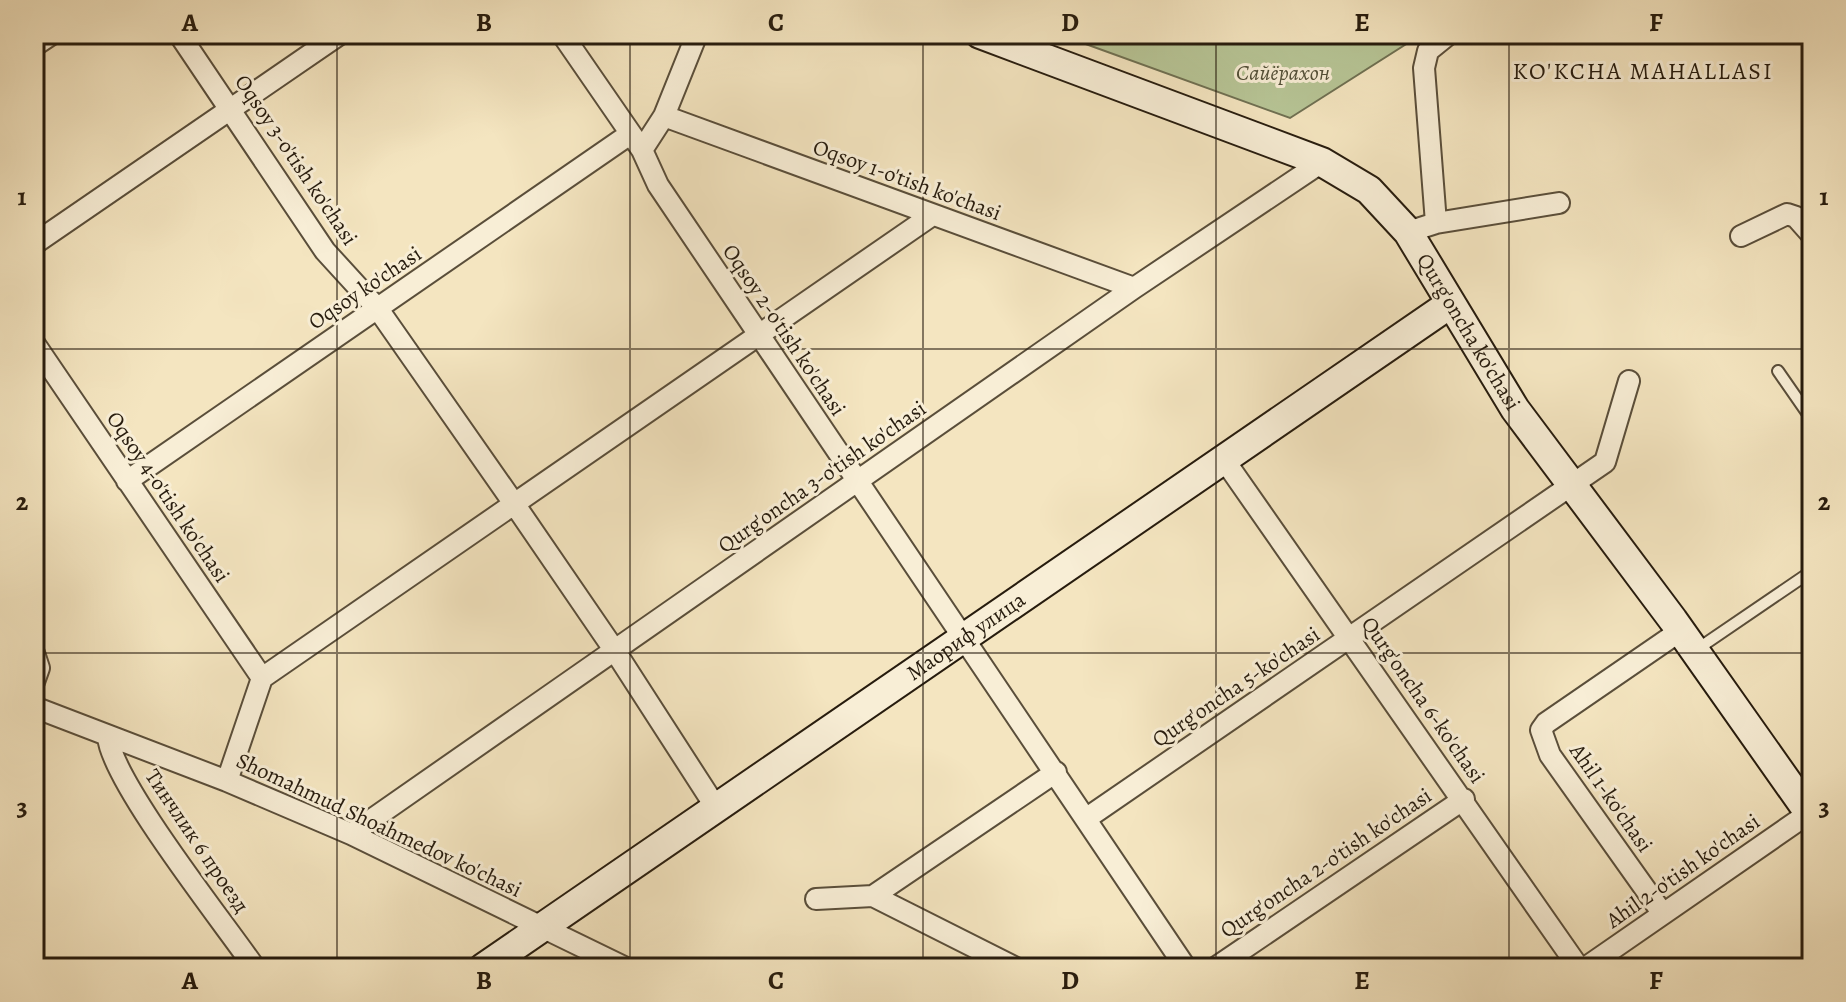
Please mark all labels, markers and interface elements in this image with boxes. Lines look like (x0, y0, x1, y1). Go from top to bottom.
text: A (181, 5, 199, 40)
text: B (476, 5, 492, 40)
text: C (768, 5, 784, 40)
text: D (1061, 5, 1079, 40)
text: E (1354, 5, 1370, 40)
text: F (1649, 5, 1663, 40)
district label: KO'KCHA MAHALLASI (1512, 55, 1774, 87)
park label: Сайёрахон (1236, 58, 1330, 88)
street label: Oqsoy 3-o'tish ko'chasi (228, 69, 364, 251)
street label: Oqsoy 1-o'tish ko'chasi (809, 132, 1005, 228)
text: 1 (17, 179, 27, 214)
text: 1 (1819, 179, 1829, 214)
street label: Oqsoy 2-o'tish ko'chasi (715, 238, 853, 422)
street label: Oqsoy ko'chasi (302, 239, 428, 337)
street label: Qurg'oncha ko'chasi (1409, 248, 1527, 416)
street label: Qurg'oncha 3-o'tish ko'chasi (712, 394, 932, 560)
street label: Oqsoy 4-o'tish ko'chasi (99, 405, 237, 589)
text: 2 (16, 484, 29, 519)
text: 2 (1818, 484, 1831, 519)
street label: Маориф улица (901, 584, 1032, 688)
street label: Qurg'oncha 6-ko'chasi (1354, 611, 1492, 789)
street label: Qurg'oncha 5-ko'chasi (1146, 620, 1326, 754)
street label: Ahil 1-ko'chasi (1562, 737, 1660, 858)
street label: Shomahmud Shoahmedov ko'chasi (231, 745, 527, 905)
street label: Тинчлик 6 проезд (138, 763, 256, 919)
street label: Qurg'oncha 2-o'tish ko'chasi (1214, 781, 1438, 945)
text: 3 (16, 789, 28, 824)
text: 3 (1818, 789, 1830, 824)
street label: Ahil 2-o'tish ko'chasi (1599, 807, 1766, 936)
text: A (181, 963, 199, 998)
text: B (476, 963, 492, 998)
text: C (768, 963, 784, 998)
text: D (1061, 963, 1079, 998)
text: E (1354, 963, 1370, 998)
text: F (1649, 963, 1663, 998)

